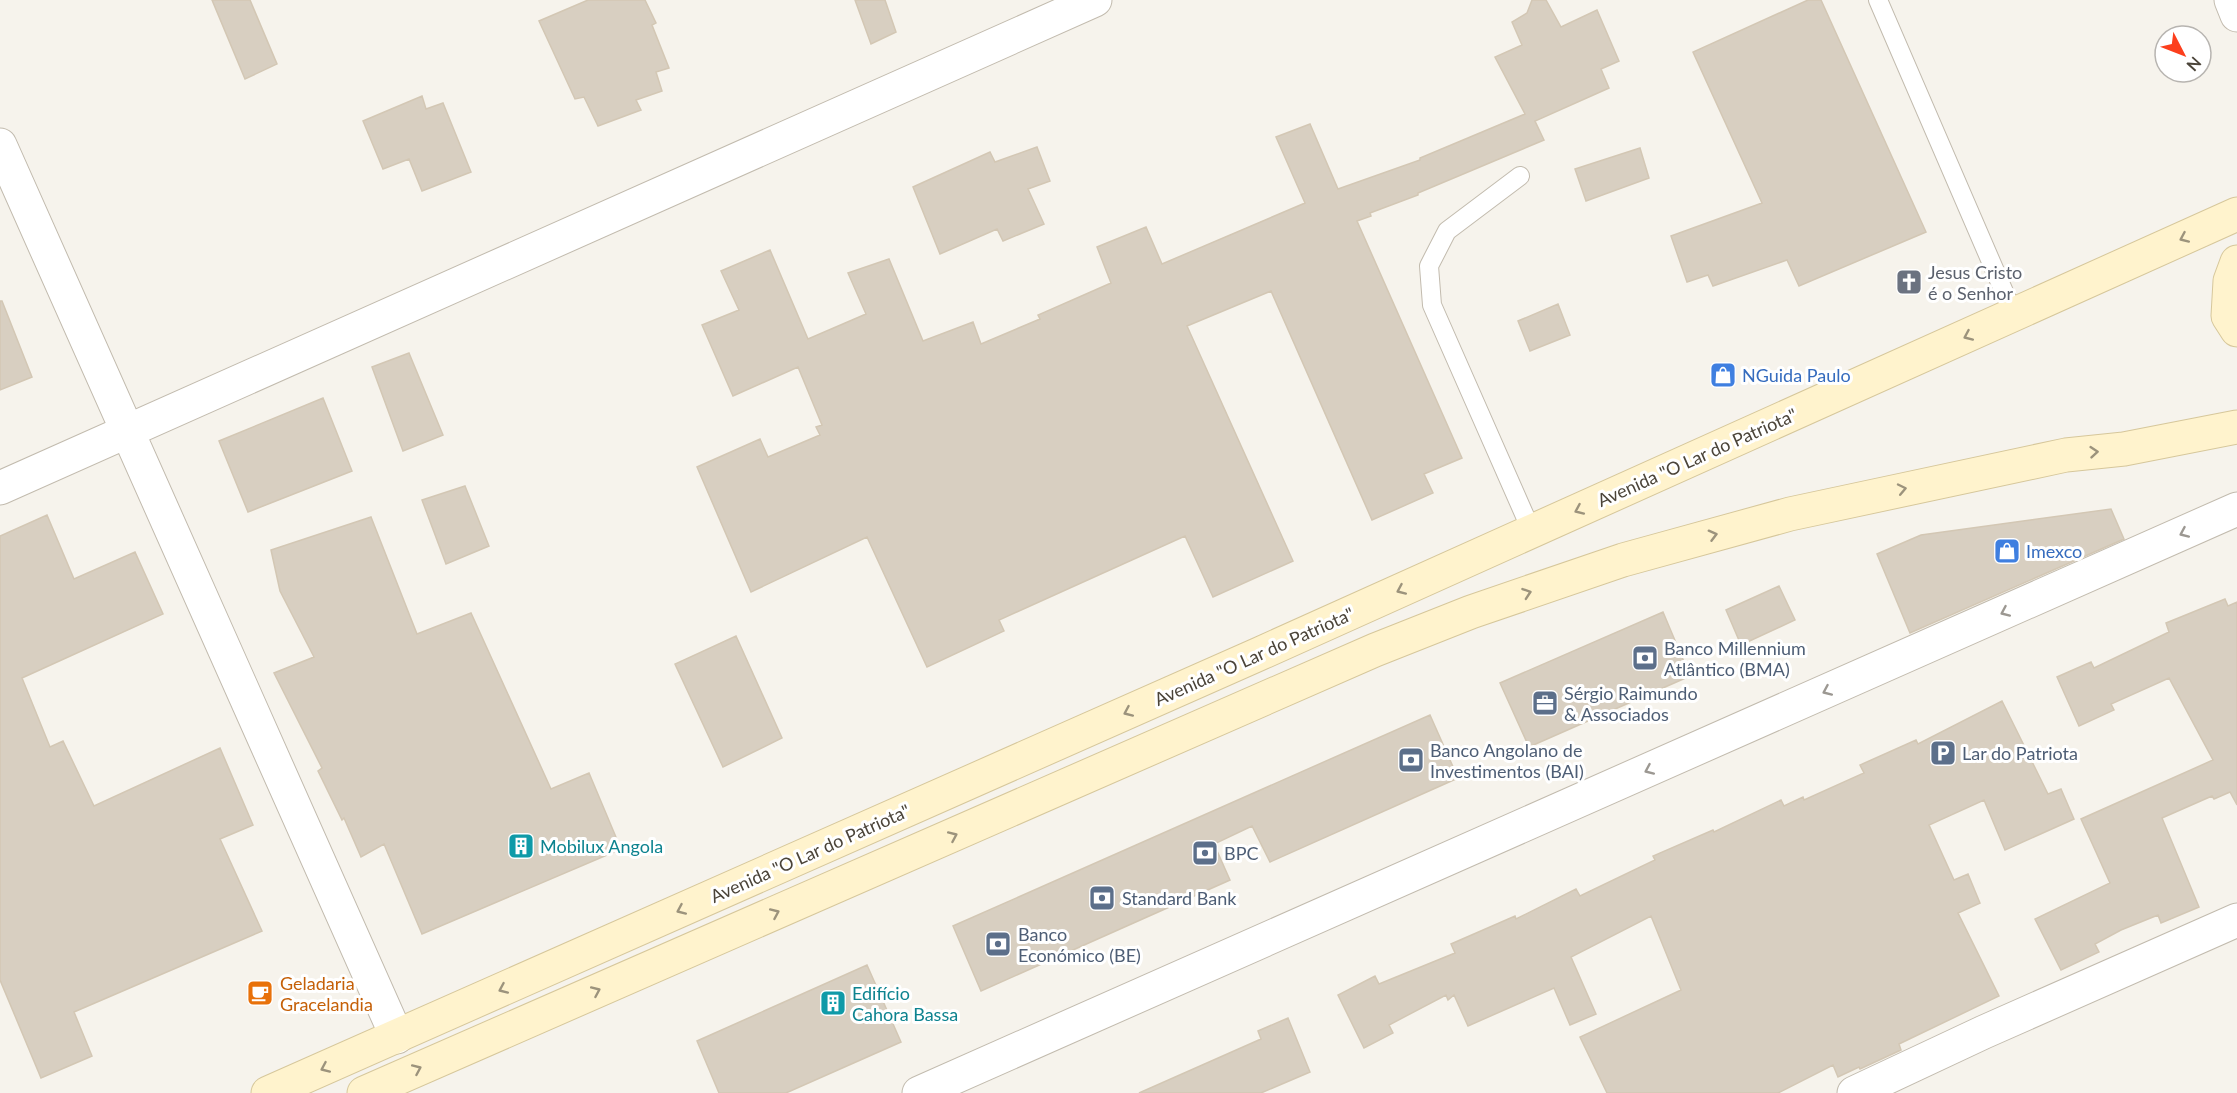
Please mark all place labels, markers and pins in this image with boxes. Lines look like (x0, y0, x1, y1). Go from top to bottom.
place label: Jesus Cristo é o Senhor (1928, 261, 2022, 304)
church icon: Jesus Cristo é o Senhor (1894, 267, 1924, 297)
shop icon: NGuida Paulo (1708, 360, 1738, 390)
place label: NGuida Paulo (1742, 364, 1851, 386)
shop icon: Imexco (1992, 536, 2022, 566)
place label: Imexco (2026, 540, 2082, 562)
place label: Banco Millennium Atlântico (BMA) (1664, 637, 1806, 680)
bank icon: Banco Millennium Atlântico (BMA) (1630, 643, 1660, 673)
place label: Sérgio Raimundo & Associados (1564, 682, 1698, 725)
office icon: Sérgio Raimundo & Associados (1530, 688, 1560, 718)
parking icon: Lar do Patriota (1928, 738, 1958, 768)
place label: Banco Angolano de Investimentos (BAI) (1430, 739, 1584, 782)
place label: Lar do Patriota (1962, 742, 2078, 764)
bank icon: Banco Angolano de Investimentos (BAI) (1396, 745, 1426, 775)
building icon: Mobilux Angola (506, 831, 536, 861)
place label: Mobilux Angola (540, 835, 663, 857)
bank icon: BPC (1190, 838, 1220, 868)
place label: BPC (1224, 842, 1258, 864)
bank icon: Standard Bank (1087, 883, 1117, 913)
place label: Standard Bank (1122, 887, 1237, 909)
place label: Banco Económico (BE) (1018, 923, 1141, 966)
bank icon: Banco Económico (BE) (983, 929, 1013, 959)
place label: Geladaria Gracelandia (280, 972, 373, 1015)
cafe icon: Geladaria Gracelandia (245, 978, 275, 1008)
place label: Edifício Cahora Bassa (852, 982, 958, 1025)
building icon: Edifício Cahora Bassa (818, 988, 848, 1018)

